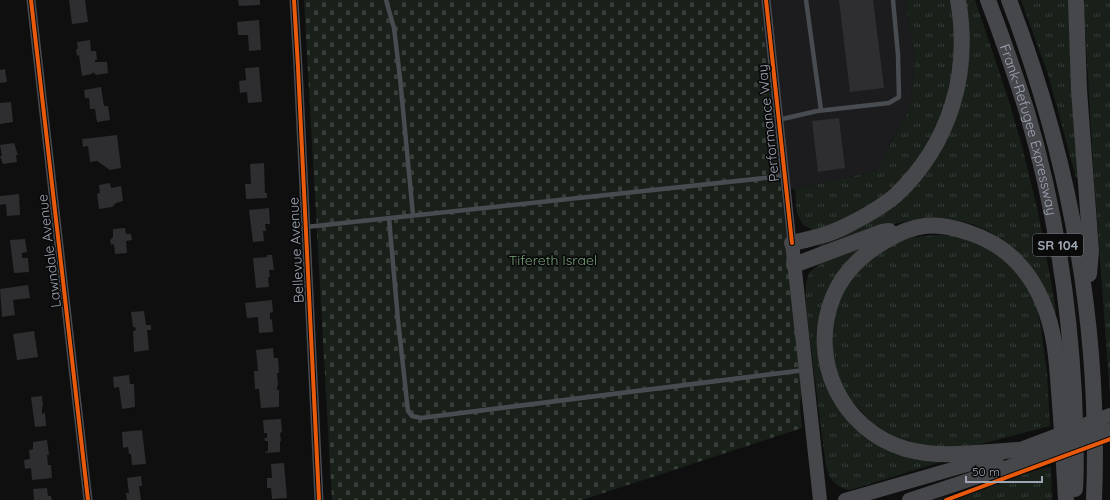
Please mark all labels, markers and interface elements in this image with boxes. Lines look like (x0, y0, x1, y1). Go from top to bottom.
street label: Frank-Refugee Expressway (996, 41, 1061, 217)
street label: Performance Way (753, 63, 783, 183)
street label: Lawndale Avenue (33, 193, 65, 309)
street label: Bellevue Avenue (284, 196, 308, 303)
road number: SR 104 (1033, 234, 1083, 256)
park label: Tifereth Israel (509, 251, 597, 269)
scale bar (966, 458, 1042, 484)
text: 50 m (972, 464, 1000, 479)

